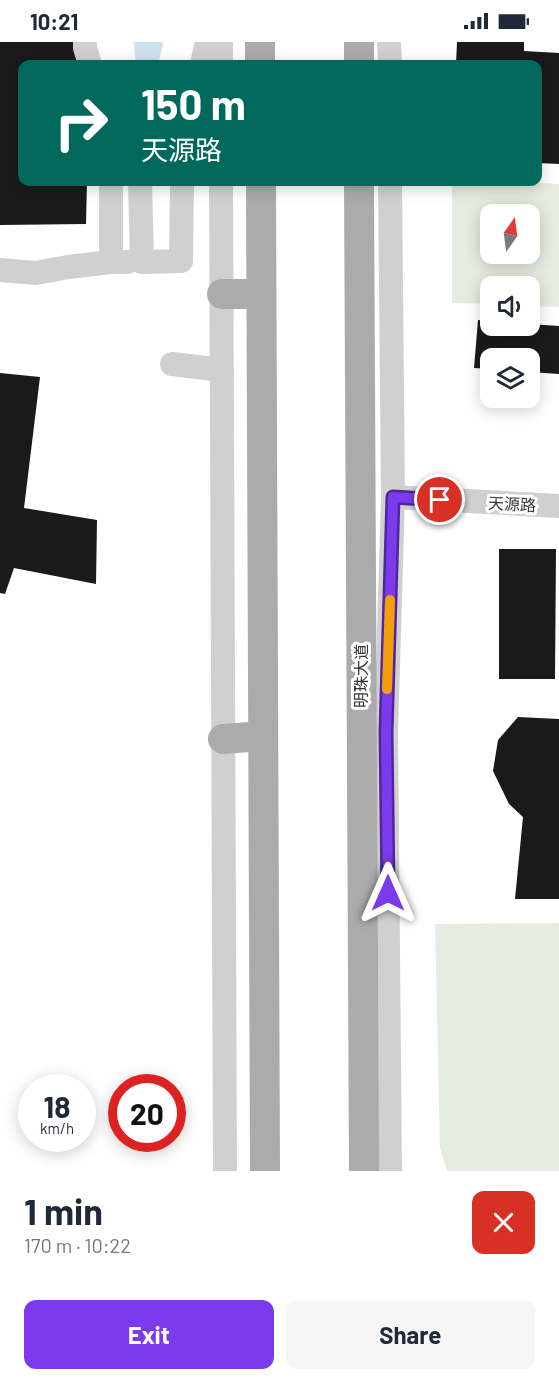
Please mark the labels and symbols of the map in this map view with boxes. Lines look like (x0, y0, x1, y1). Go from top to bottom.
north arrow (480, 204, 540, 264)
pin (414, 474, 465, 525)
street label: 天源路 (488, 493, 536, 514)
street label: 明珠大道 (351, 644, 370, 708)
position arrow (356, 861, 420, 925)
speed limit sign: 20 (108, 1074, 186, 1152)

